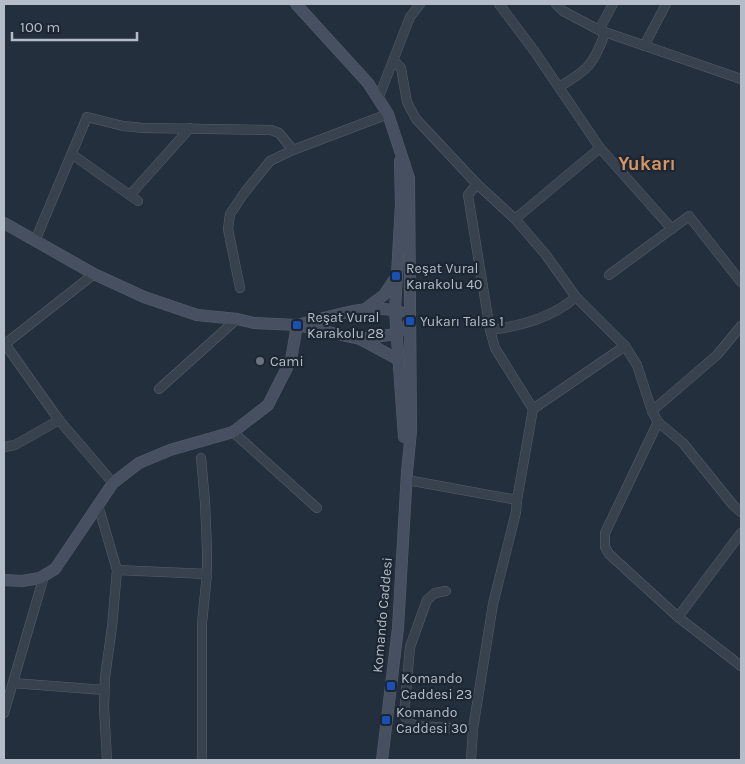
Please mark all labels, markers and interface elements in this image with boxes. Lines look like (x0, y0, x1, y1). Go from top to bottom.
scale bar (12, 10, 138, 42)
text: 100 m (20, 18, 60, 36)
district label: Yukarı (618, 153, 676, 175)
place label: Reşat Vural Karakolu 40 (406, 260, 482, 293)
marker: Reşat Vural Karakolu 40 (390, 270, 402, 282)
place label: Reşat Vural Karakolu 28 (307, 309, 384, 342)
place label: Yukarı Talas 1 (420, 313, 504, 330)
marker: Yukarı Talas 1 (404, 315, 416, 327)
marker: Reşat Vural Karakolu 28 (291, 319, 303, 331)
place label: Cami (270, 353, 304, 370)
marker: Cami (254, 355, 266, 367)
street label: Komando Caddesi (369, 556, 396, 674)
place label: Komando Caddesi 23 (401, 670, 472, 703)
marker: Komando Caddesi 23 (385, 680, 397, 692)
place label: Komando Caddesi 30 (396, 704, 468, 737)
marker: Komando Caddesi 30 (380, 714, 392, 726)

